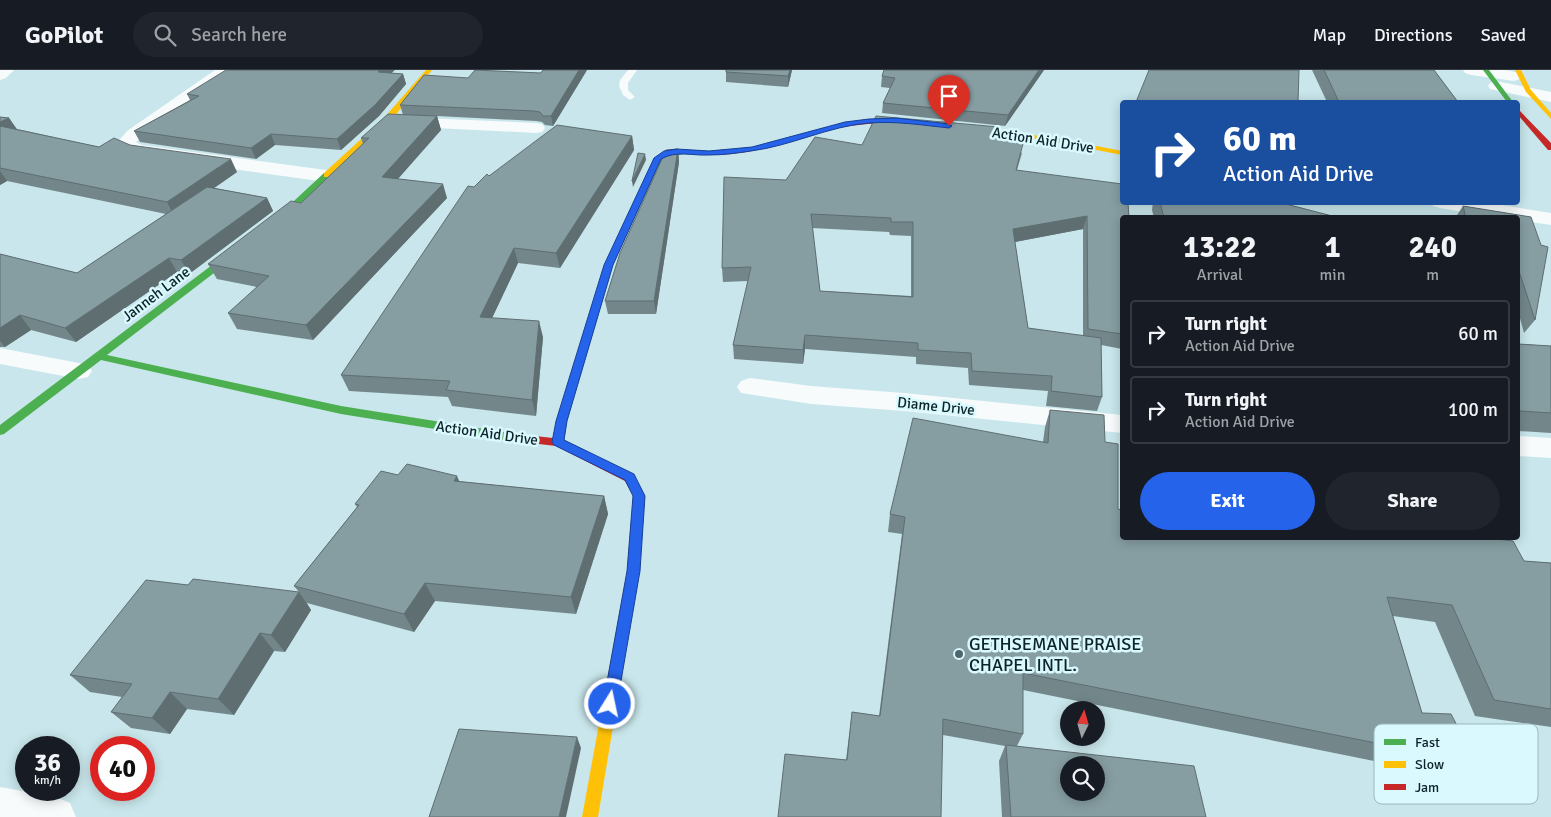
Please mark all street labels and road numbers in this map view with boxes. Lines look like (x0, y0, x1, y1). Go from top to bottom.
street label: Action Aid Drive (991, 123, 1095, 157)
street label: Janneh Lane (119, 263, 193, 325)
street label: Diame Drive (896, 393, 976, 419)
street label: Action Aid Drive (435, 417, 539, 449)

